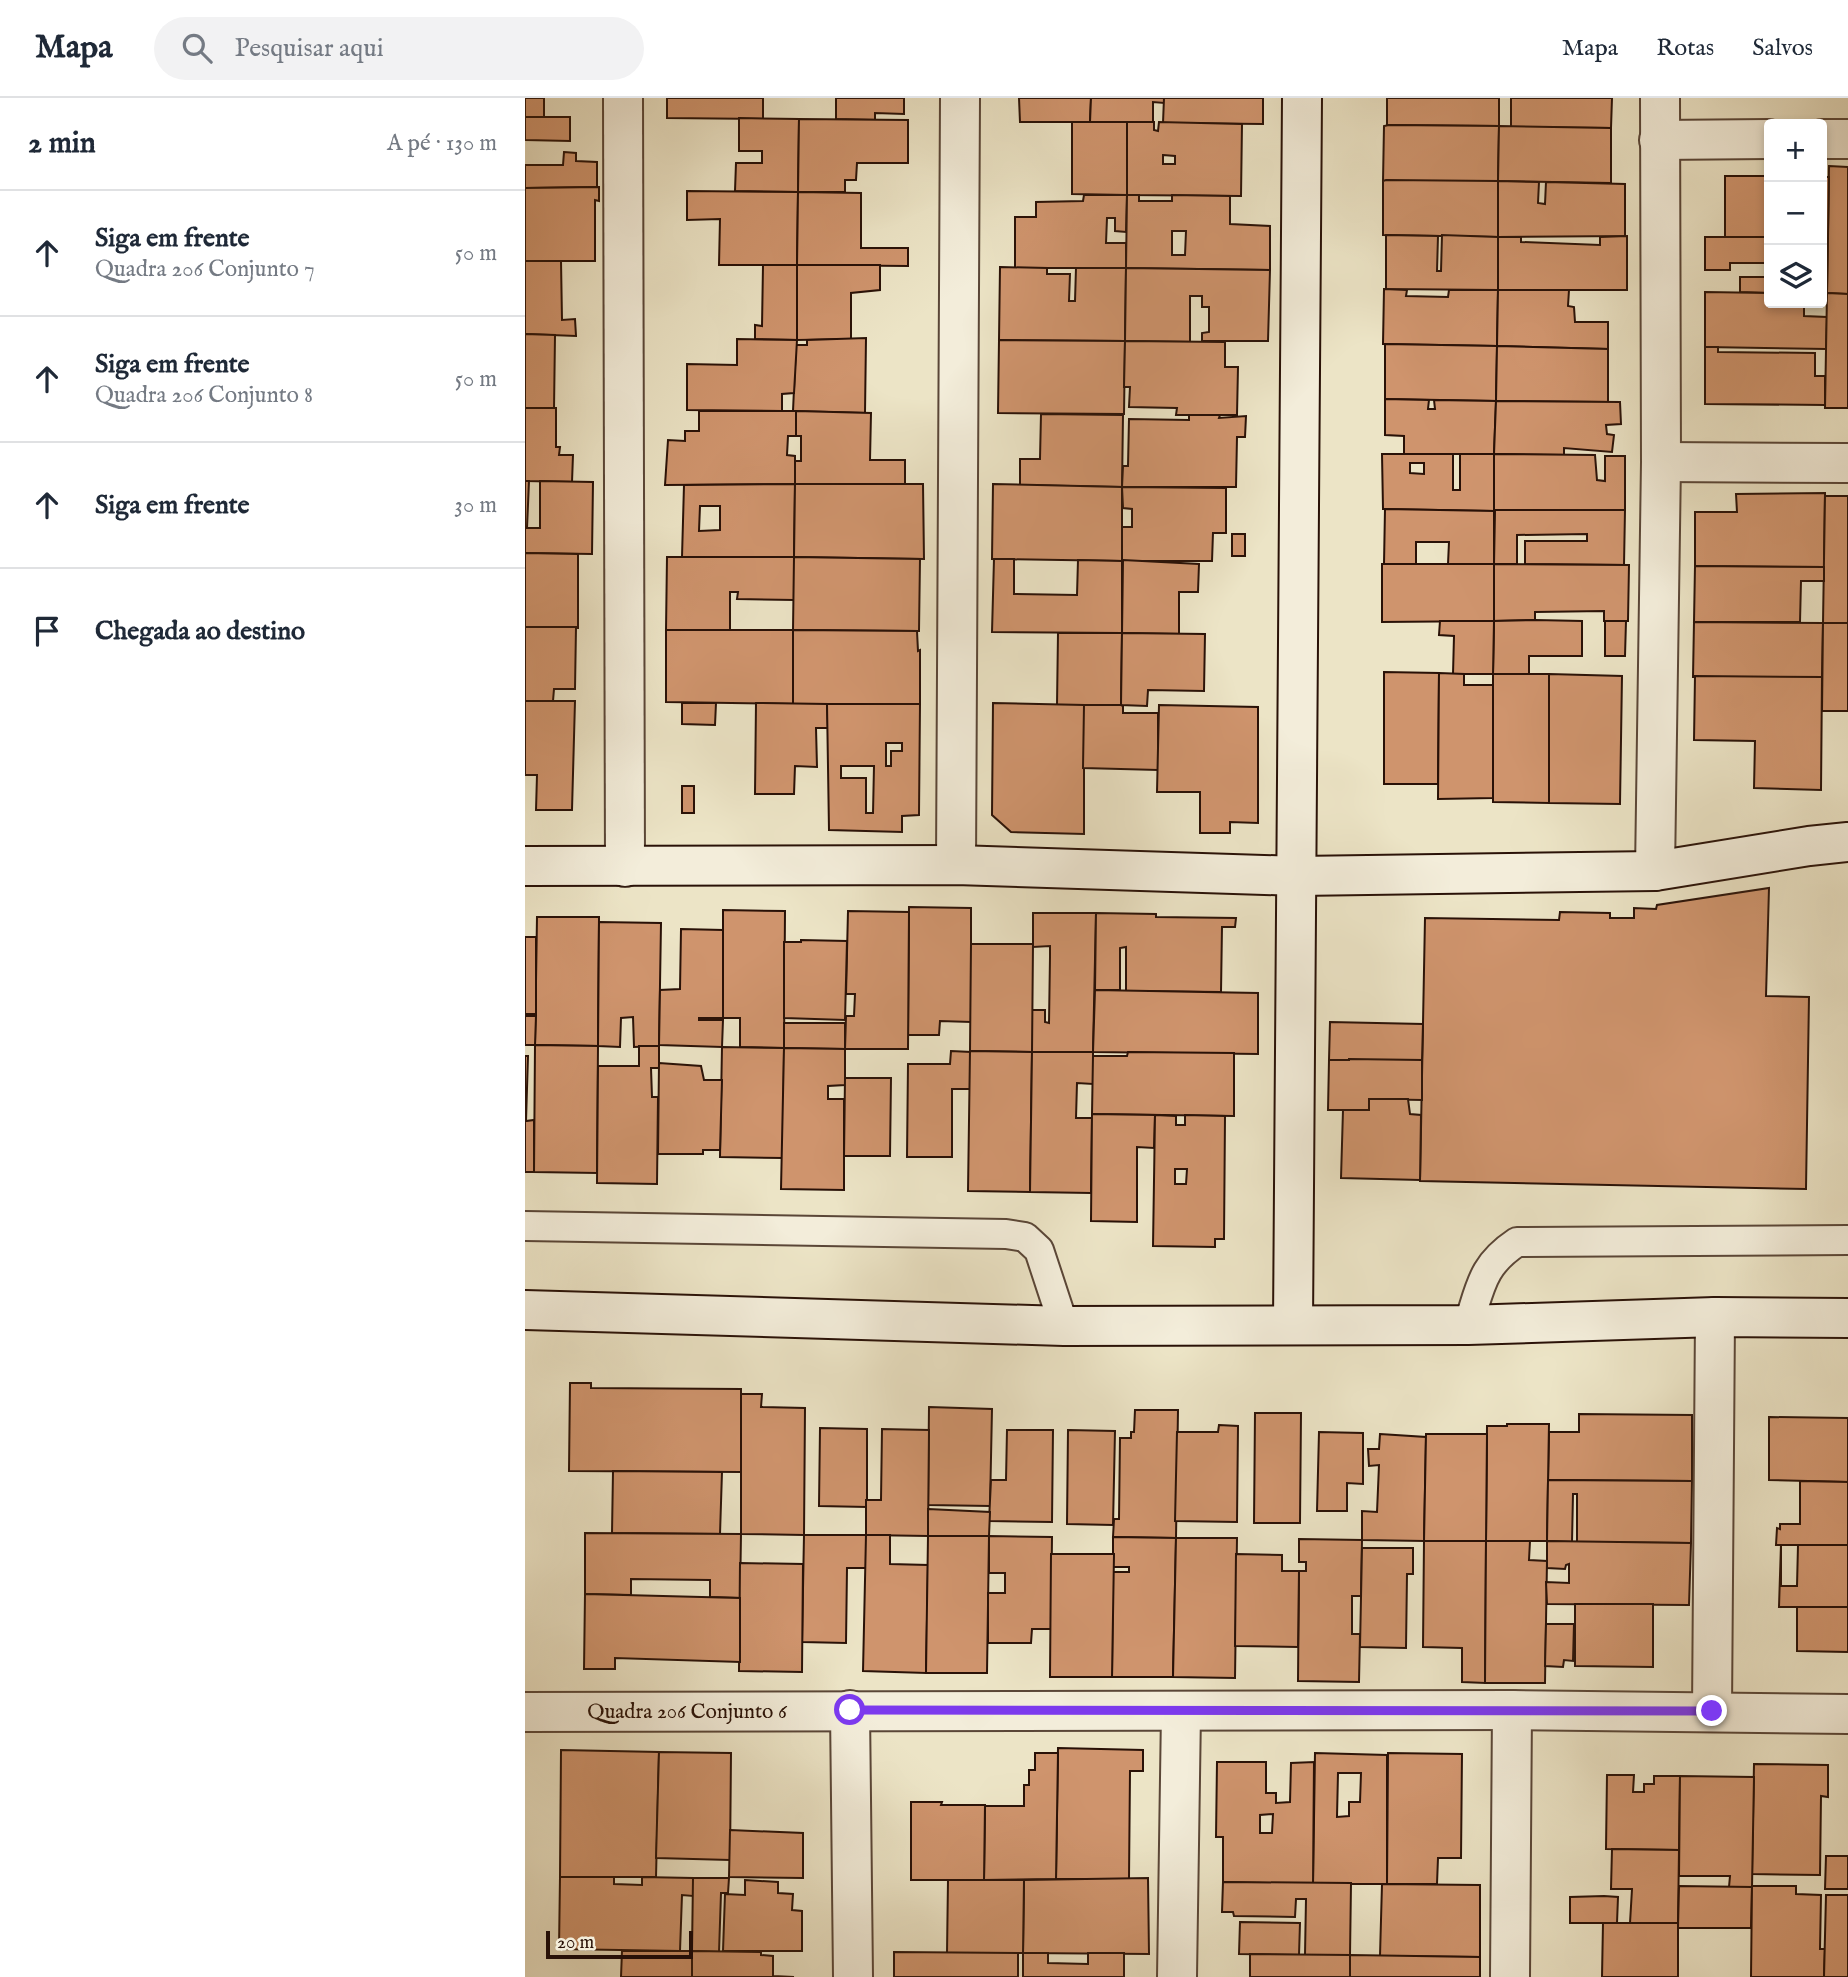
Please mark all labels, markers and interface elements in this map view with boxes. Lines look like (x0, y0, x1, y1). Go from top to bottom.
search box (154, 17, 644, 80)
text: Mapa (35, 27, 112, 69)
icon: search (178, 29, 216, 67)
text: Pesquisar aqui (234, 32, 384, 65)
text: Mapa (1562, 33, 1618, 64)
text: Rotas (1656, 33, 1714, 64)
text: Salvos (1752, 33, 1813, 64)
map controls (1764, 119, 1827, 308)
button: + (1764, 119, 1827, 182)
text: 2 min (28, 125, 96, 163)
text: A pé · 130 m (387, 129, 497, 158)
button: − (1764, 182, 1827, 245)
text: Siga em frente (95, 222, 250, 255)
icon: ahead (28, 234, 66, 272)
text: 50 m (455, 239, 497, 268)
button: layers (1764, 245, 1827, 308)
text: Quadra 206 Conjunto 7 (95, 255, 315, 284)
text: Siga em frente (95, 348, 250, 381)
icon: ahead (28, 360, 66, 398)
text: 50 m (455, 365, 497, 394)
text: Quadra 206 Conjunto 8 (95, 381, 313, 410)
icon: ahead (28, 486, 66, 524)
text: Siga em frente (95, 489, 250, 522)
text: 30 m (454, 491, 497, 520)
icon: arrive (28, 612, 66, 650)
text: Chegada ao destino (95, 615, 305, 648)
route start (834, 1694, 865, 1725)
route end (1696, 1695, 1727, 1726)
street label: Quadra 206 Conjunto 6 (587, 1699, 788, 1726)
scale bar (546, 1928, 693, 1960)
text: 20 m (557, 1931, 594, 1955)

